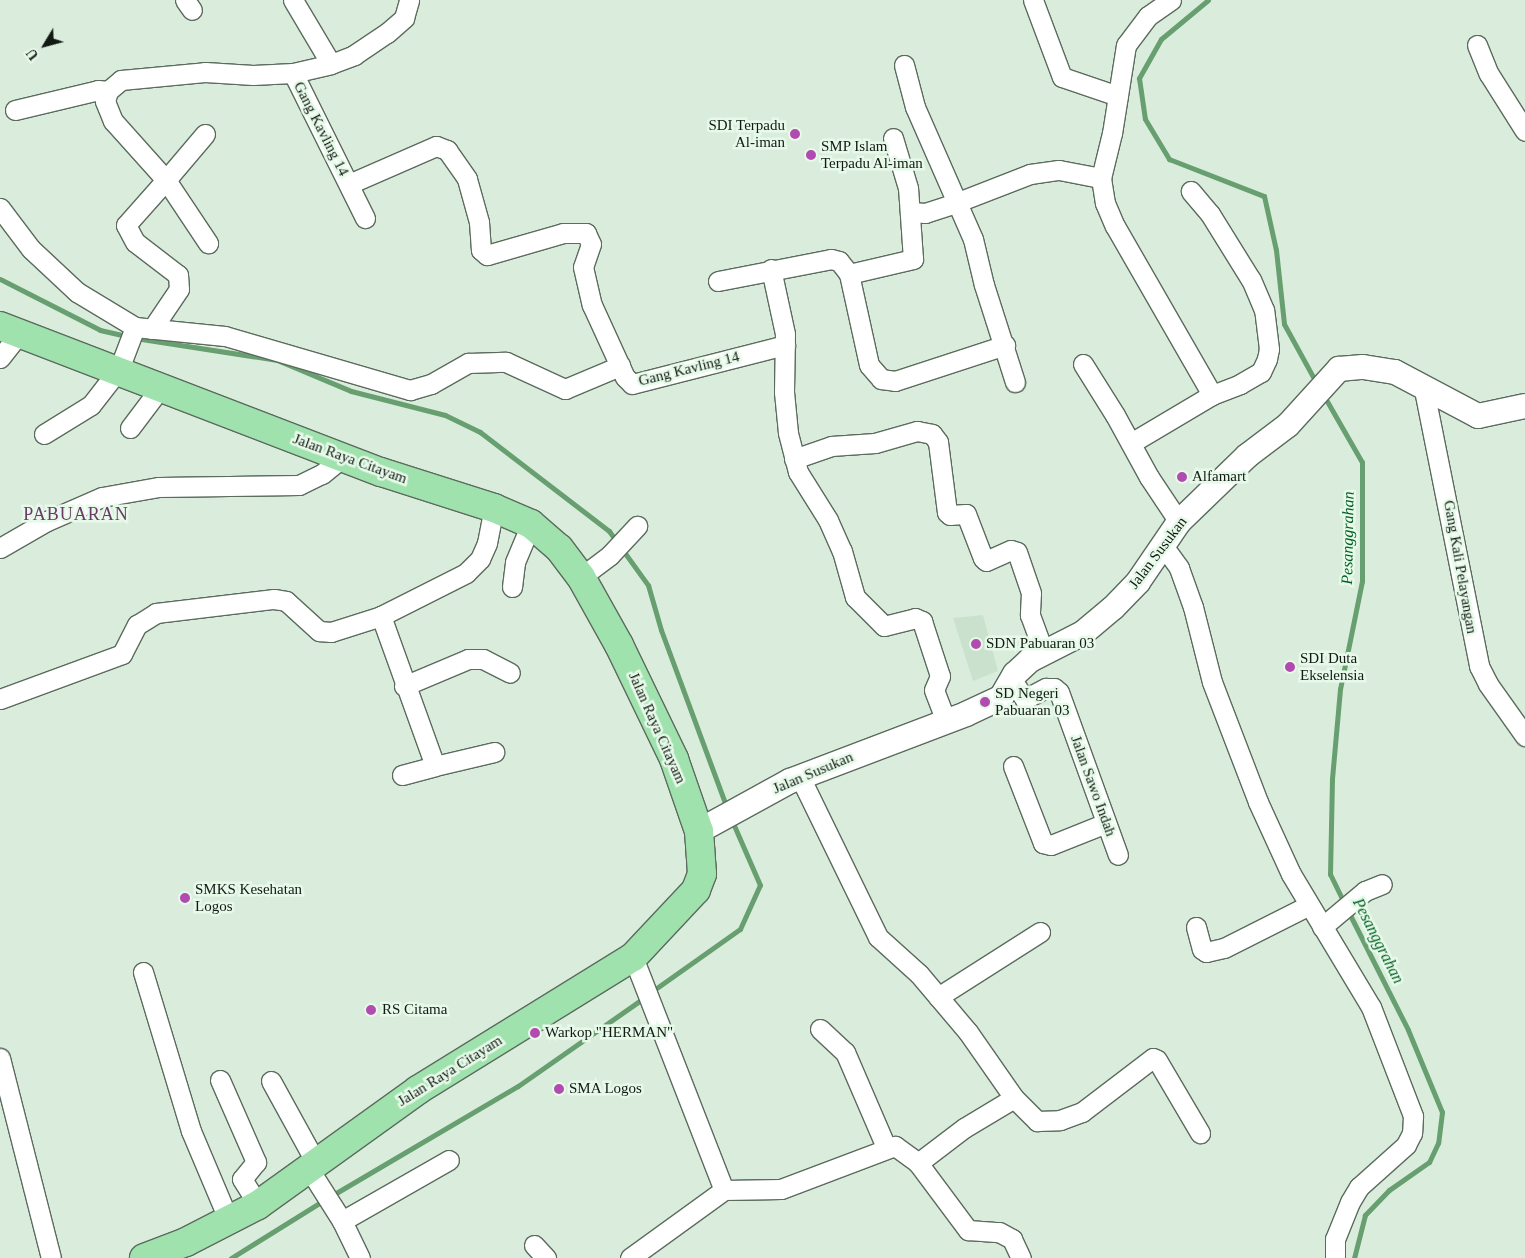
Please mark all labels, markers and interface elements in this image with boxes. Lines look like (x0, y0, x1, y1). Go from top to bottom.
north arrow (20, 20, 70, 70)
text: U (24, 46, 42, 63)
street label: Gang Kavling 14 (290, 79, 352, 179)
place label: SDI Terpadu Al-iman (708, 116, 785, 151)
marker: SDI Terpadu Al-iman (789, 128, 801, 140)
place label: SMP Islam Terpadu Al-iman (821, 137, 924, 172)
marker: SMP Islam Terpadu Al-iman (805, 149, 817, 161)
street label: Gang Kavling 14 (637, 348, 741, 390)
street label: Jalan Raya Citayam (291, 430, 409, 488)
place label: Alfamart (1192, 468, 1246, 486)
marker: Alfamart (1176, 471, 1188, 483)
water label: Pesanggrahan (1338, 491, 1358, 585)
street label: Gang Kali Pelayangan (1439, 499, 1481, 635)
district label: PABUARAN (22, 503, 130, 525)
street label: Jalan Susukan (1125, 513, 1191, 593)
place label: SDN Pabuaran 03 (986, 635, 1094, 653)
marker: SDN Pabuaran 03 (970, 638, 982, 650)
place label: SDI Duta Ekselensia (1300, 649, 1364, 684)
marker: SDI Duta Ekselensia (1284, 661, 1296, 673)
street label: Jalan Raya Citayam (624, 670, 690, 786)
place label: SD Negeri Pabuaran 03 (995, 684, 1070, 719)
marker: SD Negeri Pabuaran 03 (979, 696, 991, 708)
street label: Jalan Sawo Indah (1066, 733, 1120, 839)
street label: Jalan Susukan (770, 748, 856, 798)
place label: SMKS Kesehatan Logos (195, 880, 302, 915)
marker: SMKS Kesehatan Logos (179, 892, 191, 904)
water label: Pesanggrahan (1348, 895, 1408, 987)
place label: RS Citama (382, 1001, 447, 1019)
marker: RS Citama (364, 1003, 378, 1017)
place label: Warkop "HERMAN" (545, 1024, 673, 1042)
marker: Warkop "HERMAN" (529, 1027, 541, 1039)
street label: Jalan Raya Citayam (394, 1032, 506, 1110)
place label: SMA Logos (569, 1080, 643, 1098)
marker: SMA Logos (553, 1083, 565, 1095)

